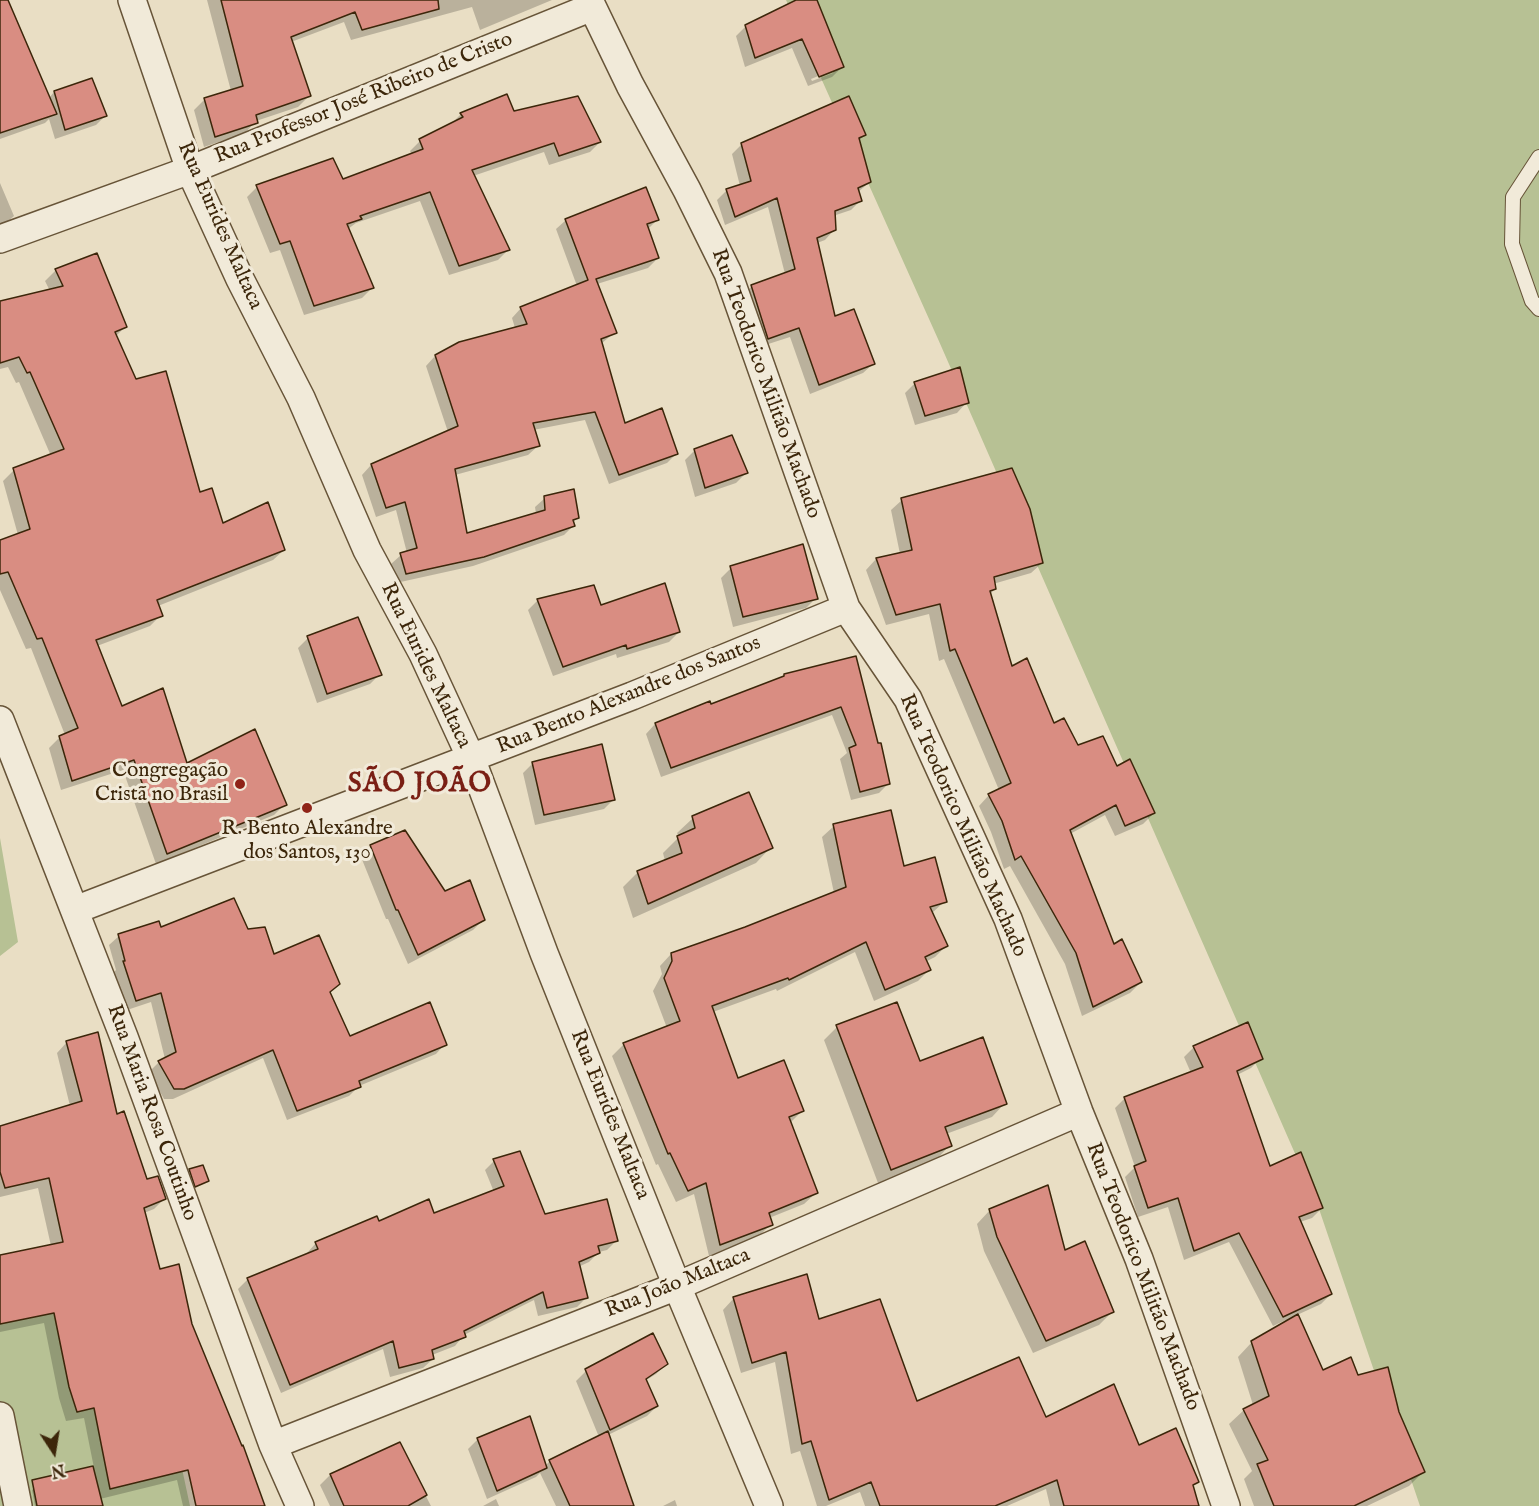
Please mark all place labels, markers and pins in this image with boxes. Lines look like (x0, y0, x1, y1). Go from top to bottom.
place label: Congregação Cristã no Brasil (95, 759, 228, 809)
marker: Congregação Cristã no Brasil (233, 777, 247, 791)
marker: R. Bento Alexandre dos Santos, 130 (300, 801, 314, 815)
place label: R. Bento Alexandre dos Santos, 130 (221, 817, 393, 867)

